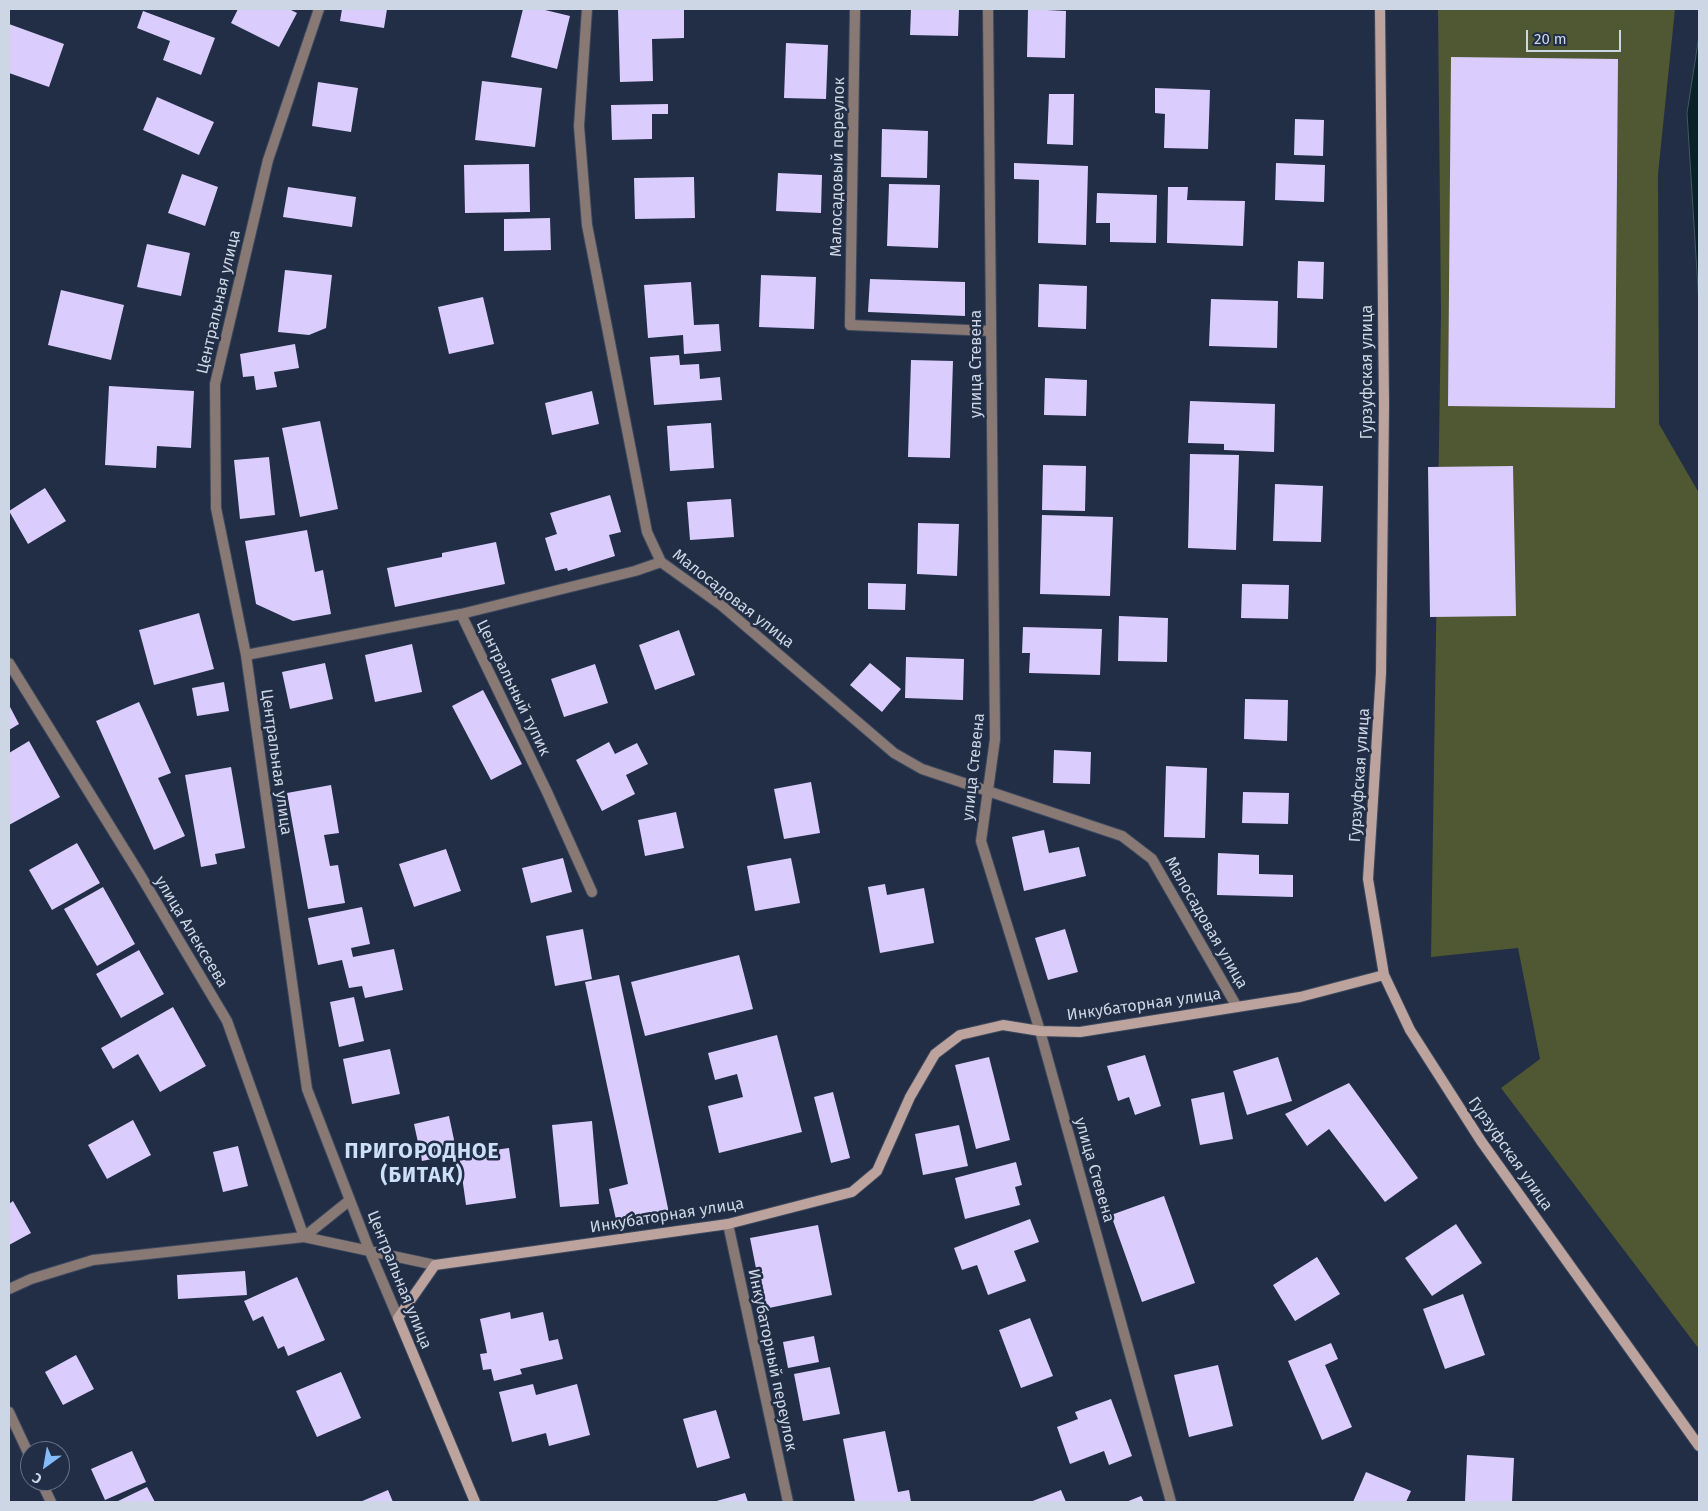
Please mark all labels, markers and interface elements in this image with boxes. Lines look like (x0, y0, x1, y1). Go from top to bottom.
scale bar (1528, 20, 1623, 52)
text: 20 m (1534, 30, 1567, 48)
street label: Малосадовый переулок (827, 77, 849, 257)
street label: Центральная улица (193, 228, 245, 376)
street label: Гурзуфская улица (1358, 305, 1378, 439)
street label: улица Стевена (967, 310, 987, 418)
street label: Малосадовая улица (668, 545, 798, 653)
street label: Центральный тупик (472, 617, 554, 759)
street label: Центральная улица (256, 688, 296, 836)
street label: Гурзуфская улица (1346, 707, 1374, 843)
street label: улица Стевена (959, 712, 989, 822)
street label: Малосадовая улица (1160, 854, 1252, 992)
street label: улица Алексеева (150, 873, 232, 991)
street label: Инкубаторная улица (1066, 985, 1222, 1025)
street label: Гурзуфская улица (1464, 1093, 1556, 1215)
street label: улица Стевена (1070, 1115, 1118, 1225)
district label: ПРИГОРОДНОЕ (БИТАК) (343, 1139, 501, 1189)
street label: Инкубаторная улица (589, 1194, 745, 1238)
street label: Центральная улица (362, 1208, 436, 1352)
street label: Инкубаторный переулок (743, 1267, 801, 1453)
north arrow (20, 1441, 70, 1491)
text: С (29, 1469, 45, 1488)

